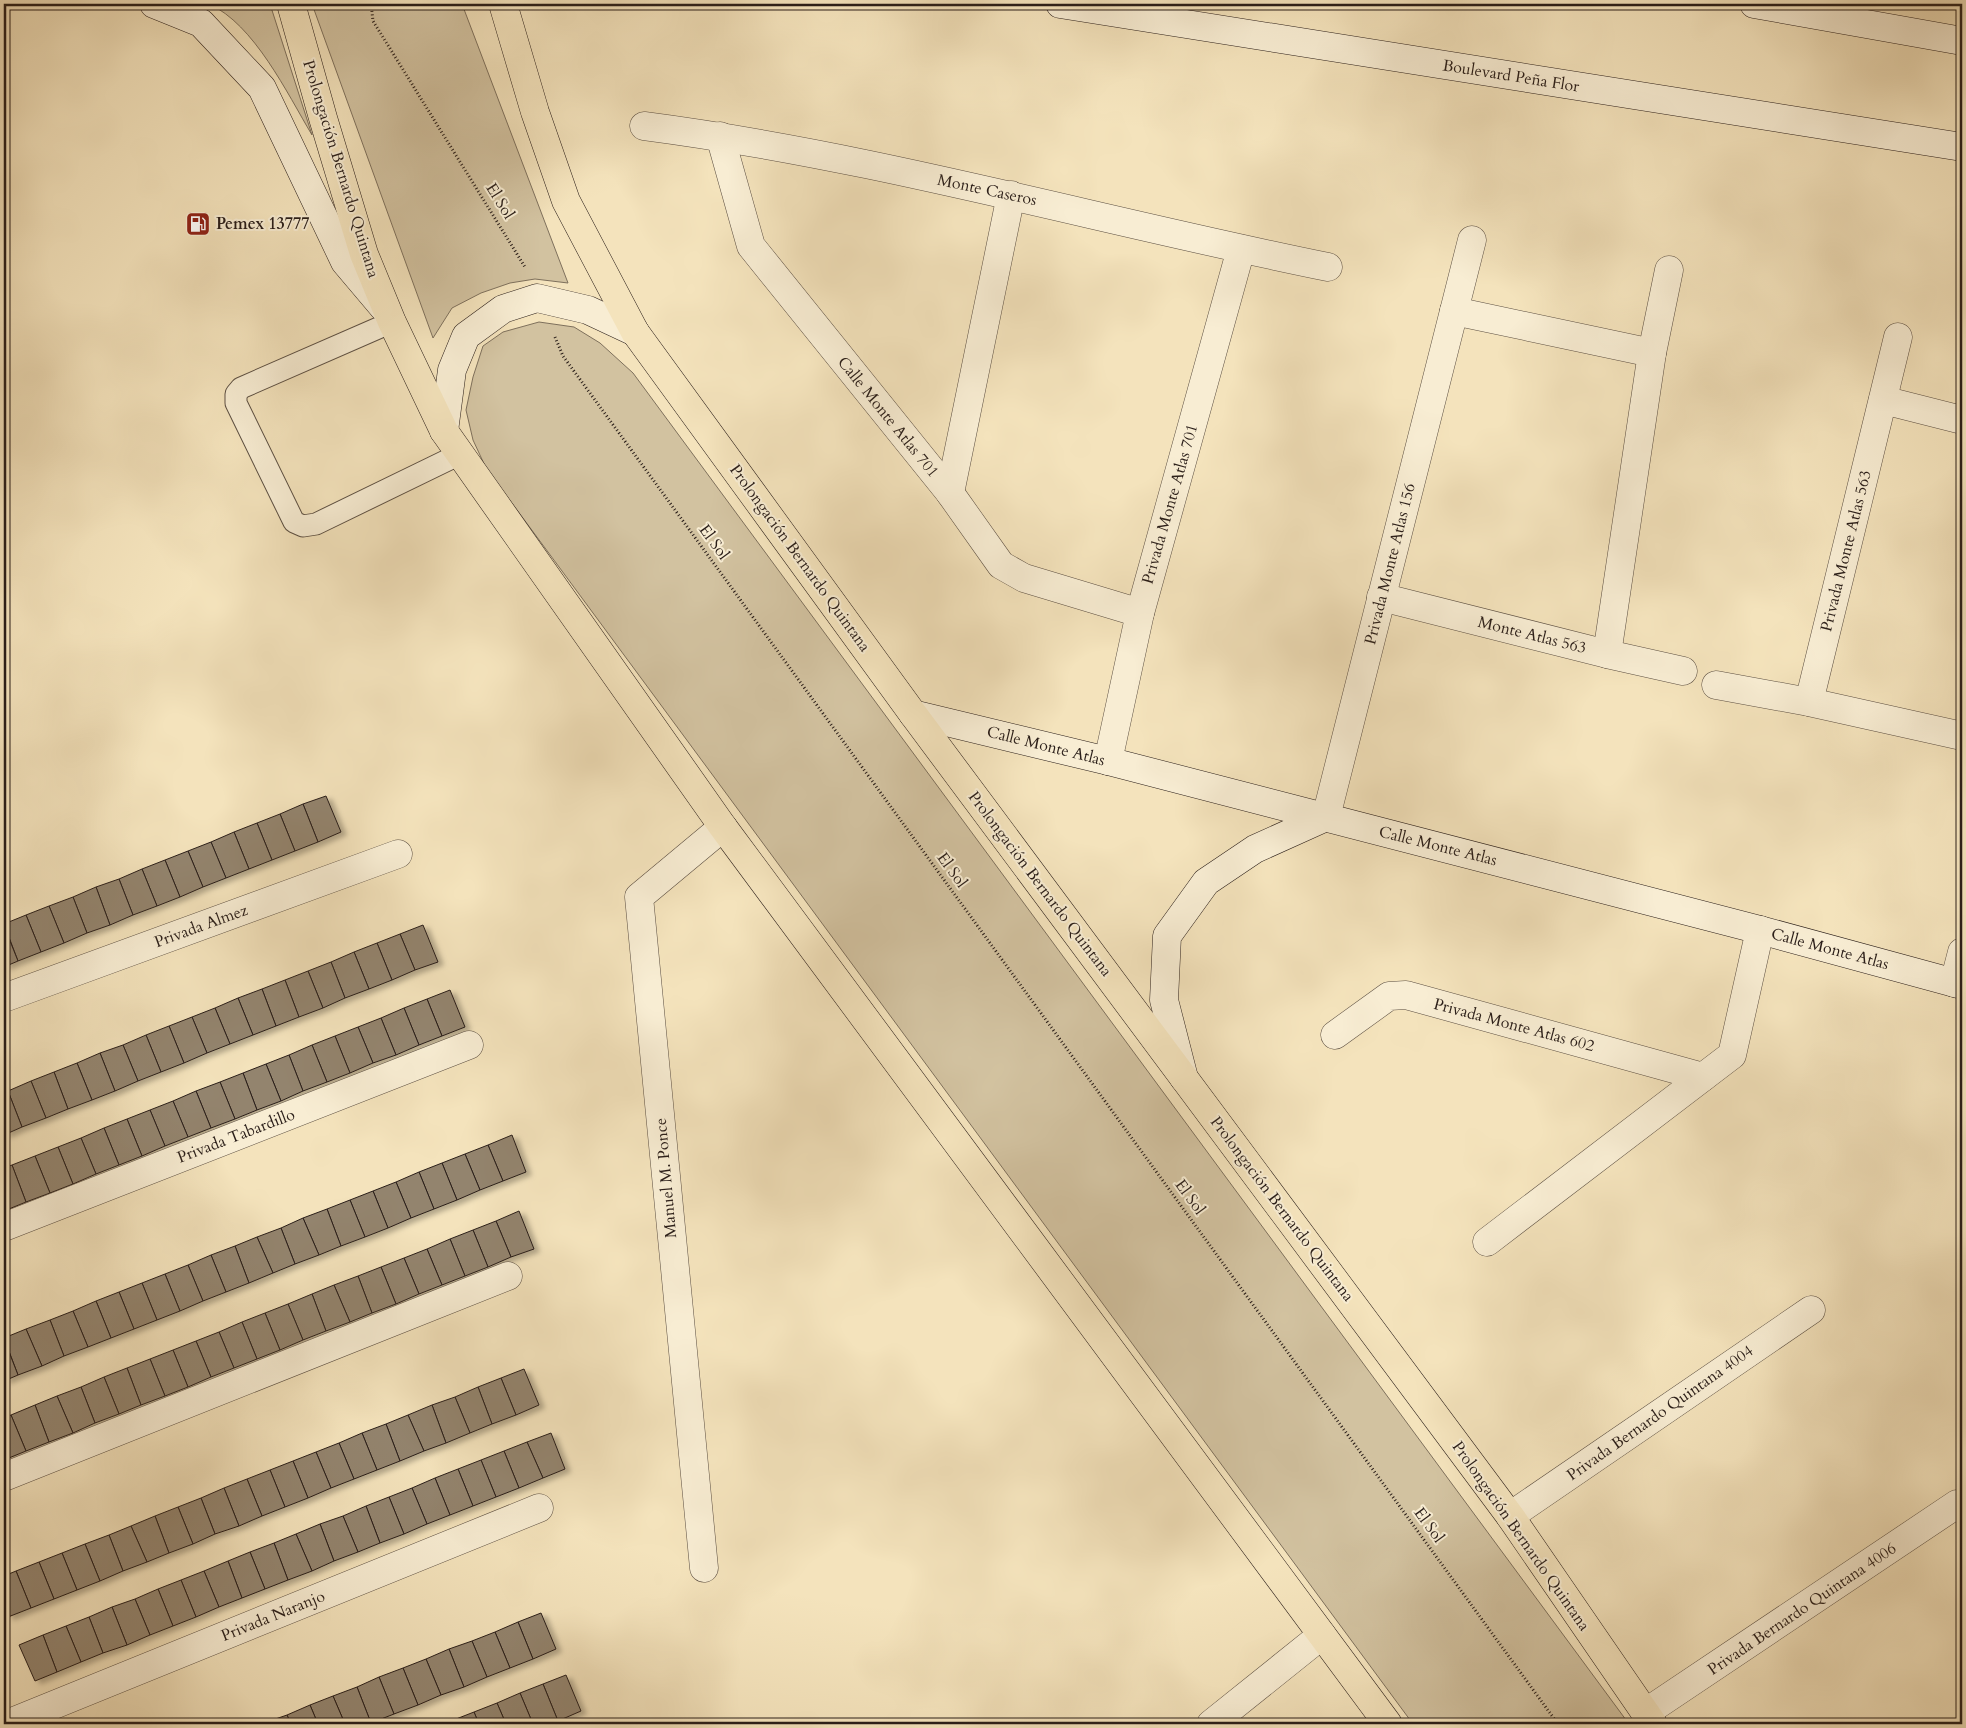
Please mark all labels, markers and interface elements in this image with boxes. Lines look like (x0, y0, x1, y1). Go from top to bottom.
street label: Boulevard Peña Flor (1441, 54, 1581, 98)
street label: Prolongación Bernardo Quintana (297, 57, 385, 281)
street label: Monte Caseros (935, 169, 1039, 211)
street label: El Sol (480, 179, 520, 223)
fuel station icon: Pemex 13777 (185, 211, 211, 237)
place label: Pemex 13777 (216, 213, 309, 235)
street label: Calle Monte Atlas 701 (832, 352, 944, 482)
street label: Privada Monte Atlas 701 (1137, 421, 1203, 587)
street label: Prolongación Bernardo Quintana (724, 460, 876, 656)
street label: Privada Monte Atlas 563 (1815, 468, 1877, 634)
street label: Privada Monte Atlas 156 (1359, 481, 1421, 647)
street label: El Sol (694, 520, 734, 564)
street label: Monte Atlas 563 (1475, 611, 1589, 659)
street label: Calle Monte Atlas (985, 721, 1107, 771)
street label: Prolongación Bernardo Quintana (963, 787, 1117, 981)
street label: Calle Monte Atlas (1377, 821, 1499, 871)
street label: El Sol (932, 848, 972, 892)
street label: Privada Almez (151, 899, 251, 953)
street label: Calle Monte Atlas (1769, 923, 1891, 975)
street label: Privada Monte Atlas 602 (1431, 993, 1597, 1057)
street label: Privada Tabardillo (174, 1103, 298, 1169)
street label: Prolongación Bernardo Quintana (1205, 1112, 1359, 1306)
street label: Manuel M. Ponce (650, 1117, 682, 1239)
street label: El Sol (1170, 1175, 1210, 1219)
street label: Privada Bernardo Quintana 4004 (1562, 1340, 1758, 1486)
street label: Prolongación Bernardo Quintana (1447, 1437, 1595, 1635)
street label: El Sol (1409, 1503, 1449, 1547)
street label: Privada Bernardo Quintana 4006 (1703, 1538, 1901, 1680)
street label: Privada Naranjo (218, 1585, 328, 1647)

